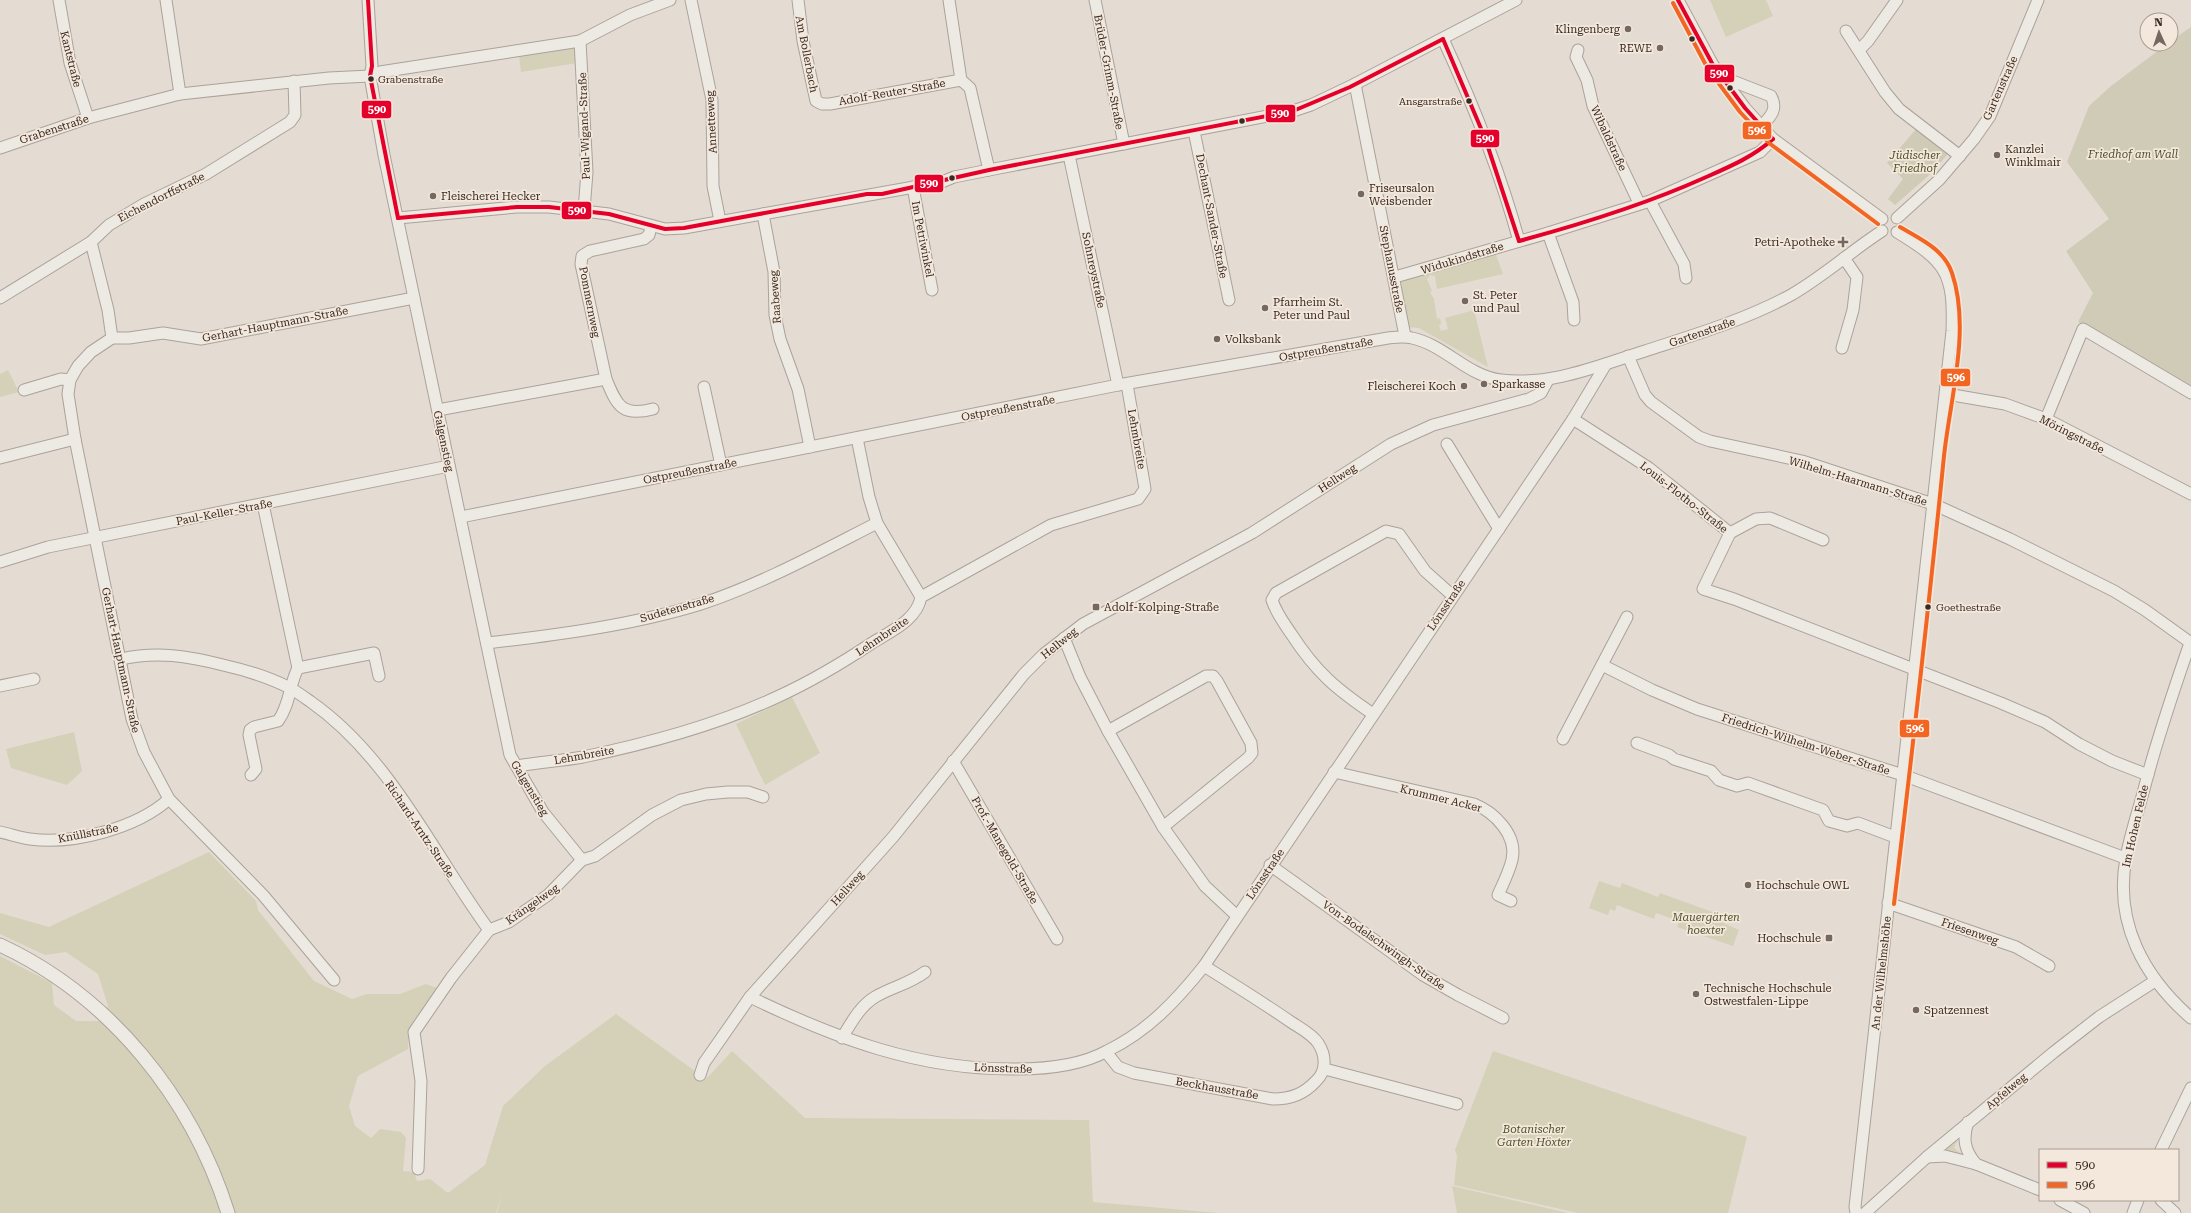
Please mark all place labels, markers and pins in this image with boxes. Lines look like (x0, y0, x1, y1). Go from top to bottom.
place label: Klingenberg (1555, 23, 1621, 36)
marker: Klingenberg (1623, 24, 1633, 34)
unlabelled marker (1687, 34, 1697, 44)
place label: REWE (1619, 42, 1652, 55)
marker: REWE (1655, 43, 1665, 53)
marker: Grabenstraße (366, 74, 376, 84)
place label: Grabenstraße (378, 74, 444, 85)
unlabelled marker (1725, 83, 1735, 93)
place label: Ansgarstraße (1399, 96, 1463, 107)
marker: Ansgarstraße (1464, 96, 1474, 106)
unlabelled marker (1237, 116, 1247, 126)
place label: Kanzlei Winklmair (2005, 143, 2061, 169)
marker: Kanzlei Winklmair (1992, 150, 2002, 160)
unlabelled marker (947, 173, 957, 183)
place label: Friseursalon Weisbender (1369, 182, 1435, 208)
marker: Friseursalon Weisbender (1356, 189, 1366, 199)
place label: Fleischerei Hecker (441, 190, 541, 203)
marker: Fleischerei Hecker (428, 191, 438, 201)
place label: Petri-Apotheke (1754, 236, 1835, 249)
marker: Petri-Apotheke (1838, 237, 1848, 247)
place label: St. Peter und Paul (1473, 289, 1520, 315)
place label: Pfarrheim St. Peter und Paul (1273, 296, 1351, 322)
marker: St. Peter und Paul (1460, 296, 1470, 306)
marker: Pfarrheim St. Peter und Paul (1260, 303, 1270, 313)
place label: Volksbank (1225, 333, 1281, 346)
marker: Volksbank (1212, 334, 1222, 344)
place label: Sparkasse (1492, 378, 1545, 391)
marker: Sparkasse (1479, 379, 1489, 389)
place label: Fleischerei Koch (1367, 380, 1456, 393)
marker: Fleischerei Koch (1459, 381, 1469, 391)
place label: Adolf-Kolping-Straße (1104, 601, 1219, 614)
marker: Adolf-Kolping-Straße (1091, 602, 1101, 612)
marker: Goethestraße (1923, 602, 1933, 612)
place label: Goethestraße (1936, 602, 2001, 613)
place label: Hochschule OWL (1756, 879, 1849, 892)
marker: Hochschule OWL (1743, 880, 1753, 890)
place label: Hochschule (1757, 932, 1821, 945)
marker: Hochschule (1824, 933, 1834, 943)
place label: Technische Hochschule Ostwestfalen-Lippe (1704, 982, 1832, 1008)
marker: Technische Hochschule Ostwestfalen-Lippe (1691, 989, 1701, 999)
place label: Spatzennest (1924, 1004, 1989, 1017)
marker: Spatzennest (1911, 1005, 1921, 1015)

